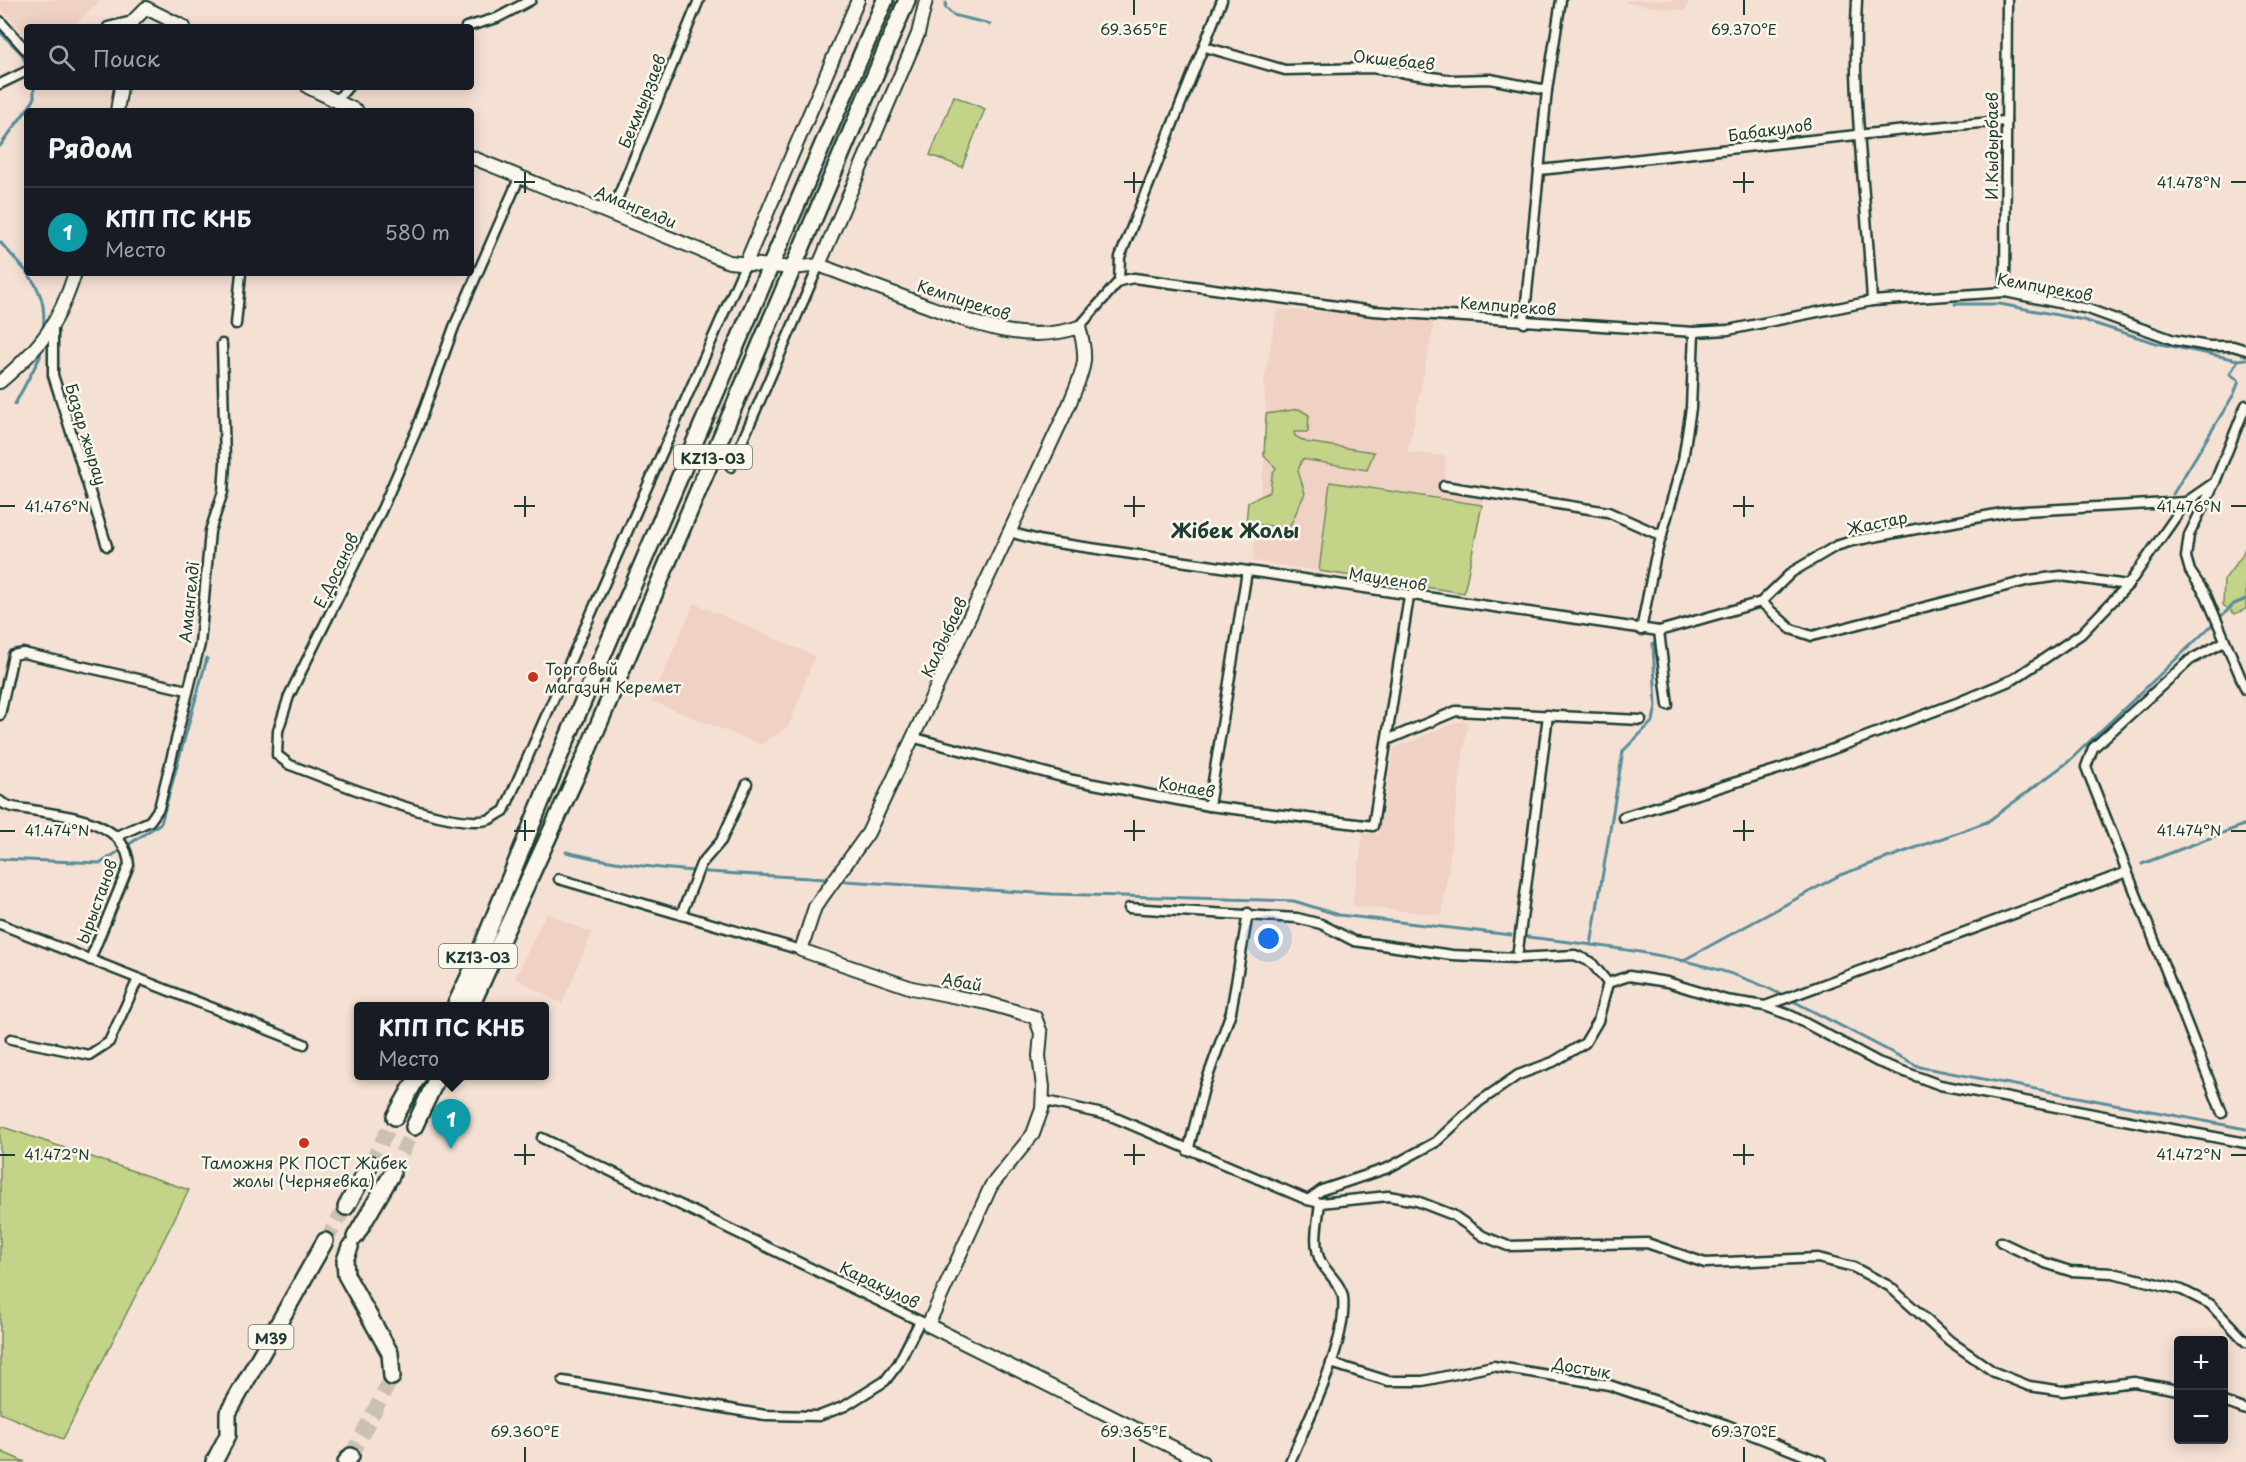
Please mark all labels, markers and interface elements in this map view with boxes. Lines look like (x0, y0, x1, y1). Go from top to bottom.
text: 69.365°E (1100, 17, 1168, 40)
text: 69.370°E (1711, 17, 1777, 40)
search box (24, 24, 474, 90)
icon: search (45, 41, 78, 74)
text: Поиск (93, 41, 160, 74)
street label: Окшебаев (1352, 43, 1436, 75)
street label: Бекмырзаев (611, 50, 671, 152)
street label: И.Кыдырбаев (1979, 92, 2003, 200)
street label: Бабакулов (1726, 111, 1814, 147)
text: Рядом (48, 128, 133, 167)
text: 41.478°N (2157, 170, 2221, 193)
street label: Амангелди (591, 179, 681, 233)
text: КПП ПС КНБ (105, 201, 252, 234)
text: 1 (63, 217, 72, 247)
text: 580 m (385, 217, 450, 247)
text: Место (105, 234, 166, 264)
street label: Кемпиреков (1995, 266, 2095, 306)
street label: Кемпиреков (914, 273, 1014, 325)
street label: Кемпиреков (1459, 290, 1557, 320)
street label: Базар жырау (60, 380, 114, 488)
road number: KZ13-03 (674, 445, 752, 469)
text: 41.476°N (24, 494, 90, 517)
text: 41.476°N (2156, 494, 2222, 517)
street label: Жастар (1844, 504, 1909, 540)
district label: Жібек Жолы (1171, 515, 1299, 545)
street label: Е.Досанов (306, 528, 364, 612)
street label: Амангелді (172, 560, 204, 644)
street label: Мауленов (1347, 560, 1429, 596)
street label: Калдыбаев (914, 593, 972, 681)
place label: Торговый магазин Керемет (545, 656, 681, 698)
marker: Торговый магазин Керемет (526, 670, 540, 684)
street label: Конаев (1157, 769, 1217, 803)
text: 41.474°N (25, 818, 89, 841)
text: 41.474°N (2157, 818, 2221, 841)
street label: Ырыстанов (70, 855, 122, 947)
your location (1254, 924, 1283, 953)
road number: KZ13-03 (439, 944, 517, 968)
street label: Абай (940, 966, 984, 996)
popup (354, 1002, 549, 1080)
text: КПП ПС КНБ (378, 1010, 525, 1043)
text: Место (378, 1043, 439, 1073)
pin: 1 (432, 1100, 470, 1149)
marker: Таможня РК ПОСТ Жибек жолы (Черняевка) (297, 1136, 311, 1150)
text: 41.472°N (24, 1142, 90, 1165)
text: 41.472°N (2156, 1142, 2222, 1165)
place label: Таможня РК ПОСТ Жибек жолы (Черняевка) (201, 1150, 408, 1192)
street label: Каракулов (836, 1254, 924, 1314)
road number: M39 (248, 1325, 294, 1349)
map controls (2174, 1336, 2228, 1444)
button: + (2174, 1336, 2228, 1390)
street label: Достык (1550, 1350, 1613, 1384)
button: − (2174, 1390, 2228, 1444)
text: 69.360°E (490, 1419, 560, 1442)
text: 69.365°E (1100, 1419, 1168, 1442)
text: 69.370°E (1711, 1419, 1777, 1442)

